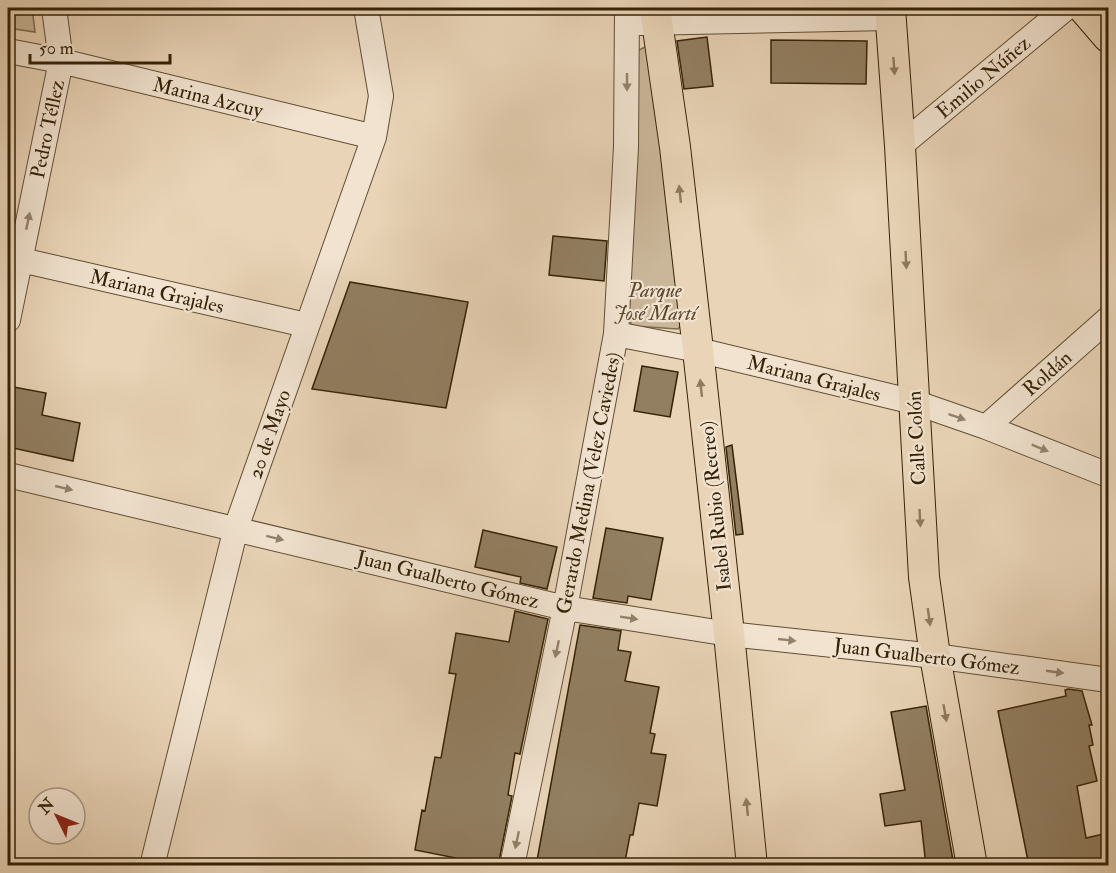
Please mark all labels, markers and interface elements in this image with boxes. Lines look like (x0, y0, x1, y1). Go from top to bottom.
scale bar (30, 27, 170, 65)
street label: Emilio Núñez (931, 30, 1036, 124)
text: 50 m (39, 37, 74, 60)
one-way arrow (889, 56, 899, 75)
street label: Marina Azcuy (150, 72, 267, 124)
one-way arrow (622, 73, 632, 92)
street label: Pedro Téllez (25, 77, 70, 181)
one-way arrow (675, 184, 685, 203)
one-way arrow (24, 211, 33, 230)
one-way arrow (902, 251, 911, 270)
street label: Mariana Grajales (87, 264, 226, 319)
park label: Parque José Martí (614, 278, 700, 326)
street label: Roldán (1018, 345, 1077, 402)
street label: Gerardo Medina (Velez Caviedes) (551, 350, 626, 616)
street label: Mariana Grajales (744, 350, 883, 407)
one-way arrow (696, 378, 706, 397)
street label: 20 de Mayo (243, 386, 296, 482)
street label: Calle Colón (902, 390, 931, 486)
one-way arrow (948, 412, 966, 422)
street label: Isabel Rubio (Recreo) (694, 420, 737, 592)
one-way arrow (1032, 443, 1050, 453)
one-way arrow (55, 484, 74, 494)
one-way arrow (916, 509, 925, 528)
one-way arrow (266, 533, 284, 543)
street label: Juan Gualberto Gómez (353, 544, 542, 614)
one-way arrow (925, 607, 934, 626)
one-way arrow (619, 613, 638, 622)
street label: Juan Gualberto Gómez (832, 633, 1022, 680)
one-way arrow (778, 635, 797, 645)
one-way arrow (552, 640, 561, 659)
one-way arrow (1046, 668, 1065, 677)
one-way arrow (941, 704, 950, 723)
north arrow (27, 786, 87, 846)
text: N (34, 794, 59, 819)
one-way arrow (742, 798, 752, 817)
one-way arrow (512, 831, 522, 850)

